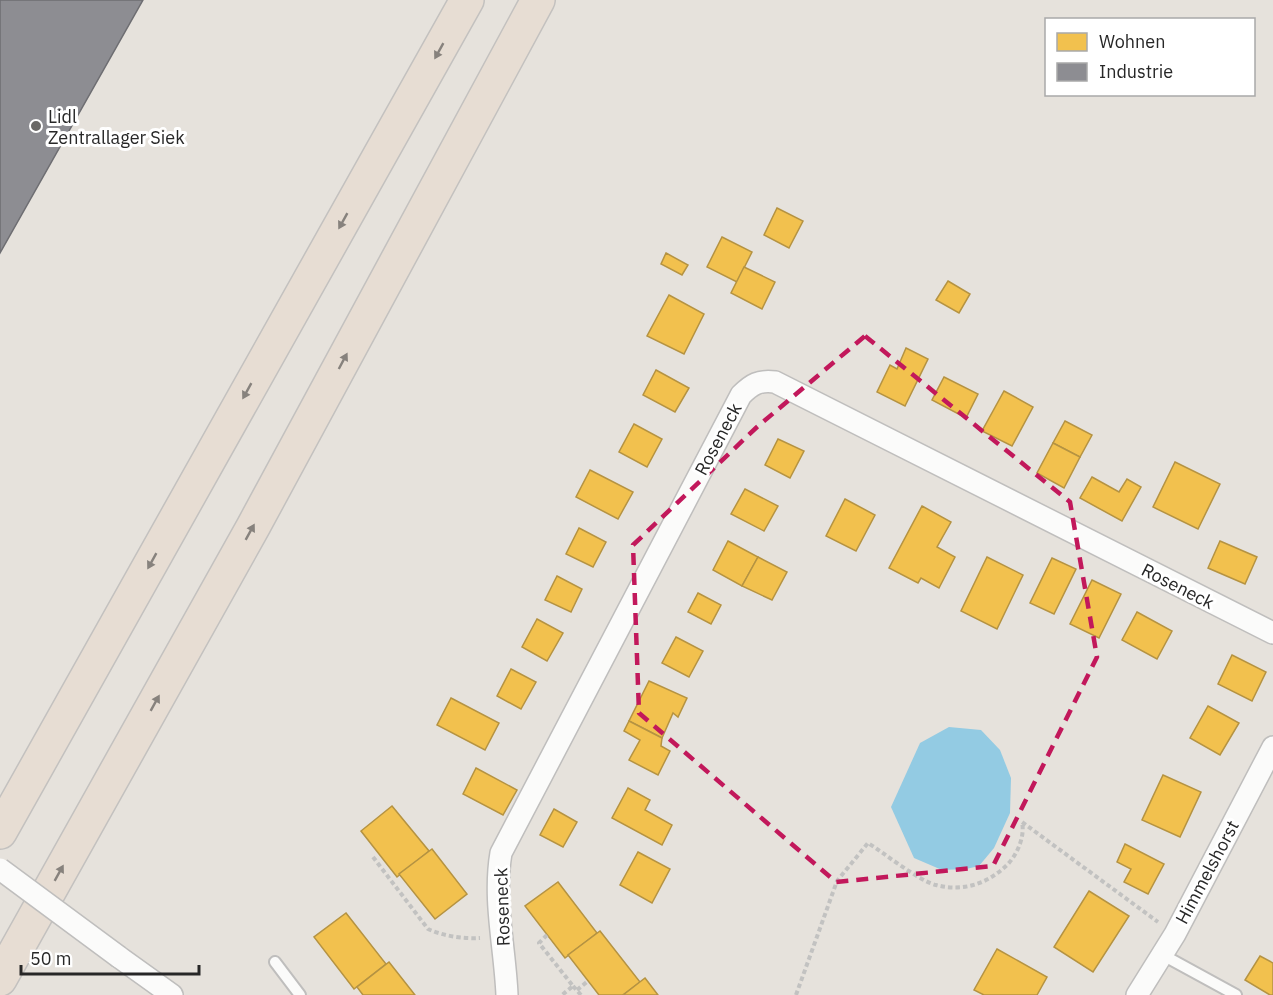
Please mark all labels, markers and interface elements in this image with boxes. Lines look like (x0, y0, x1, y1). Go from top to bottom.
legend (1045, 18, 1255, 96)
text: Wohnen (1099, 30, 1165, 53)
one-way arrow (433, 43, 444, 59)
text: Industrie (1099, 60, 1173, 83)
place label: Lidl Zentrallager Siek (48, 105, 185, 149)
marker: Lidl Zentrallager Siek (29, 119, 43, 133)
one-way arrow (338, 213, 348, 230)
one-way arrow (338, 352, 348, 369)
one-way arrow (242, 383, 252, 400)
street label: Roseneck (689, 398, 747, 479)
one-way arrow (245, 524, 255, 541)
one-way arrow (147, 553, 157, 570)
street label: Roseneck (1138, 558, 1219, 614)
one-way arrow (150, 694, 160, 711)
street label: Himmelshorst (1170, 816, 1244, 928)
one-way arrow (54, 864, 64, 881)
street label: Roseneck (489, 867, 515, 947)
scale bar (21, 938, 200, 976)
text: 50 m (30, 947, 72, 970)

